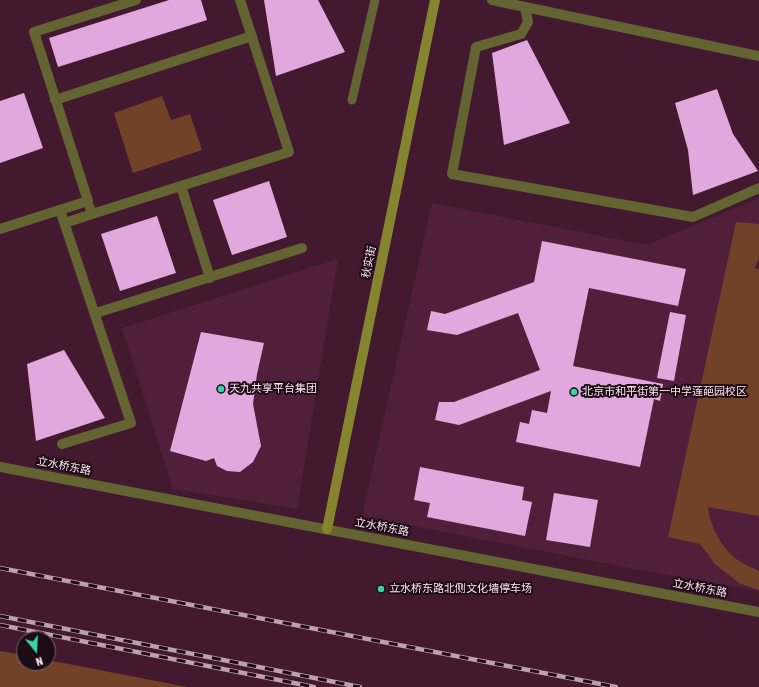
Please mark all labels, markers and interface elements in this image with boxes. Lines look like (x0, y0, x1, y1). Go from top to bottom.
street label: 秋实街 (359, 245, 379, 279)
place label: 天九共享平台集团 (229, 382, 317, 396)
marker: 天九共享平台集团 (216, 384, 226, 394)
place label: 北京市和平街第一中学莲葩园校区 (582, 385, 747, 399)
marker: 北京市和平街第一中学莲葩园校区 (569, 387, 579, 397)
street label: 立水桥东路 (36, 454, 92, 478)
street label: 立水桥东路 (354, 515, 410, 539)
street label: 立水桥东路 (672, 576, 728, 600)
place label: 立水桥东路北侧文化墙停车场 (389, 582, 532, 596)
marker: 立水桥东路北侧文化墙停车场 (376, 584, 386, 594)
north arrow (16, 631, 56, 671)
text: N (34, 655, 44, 668)

